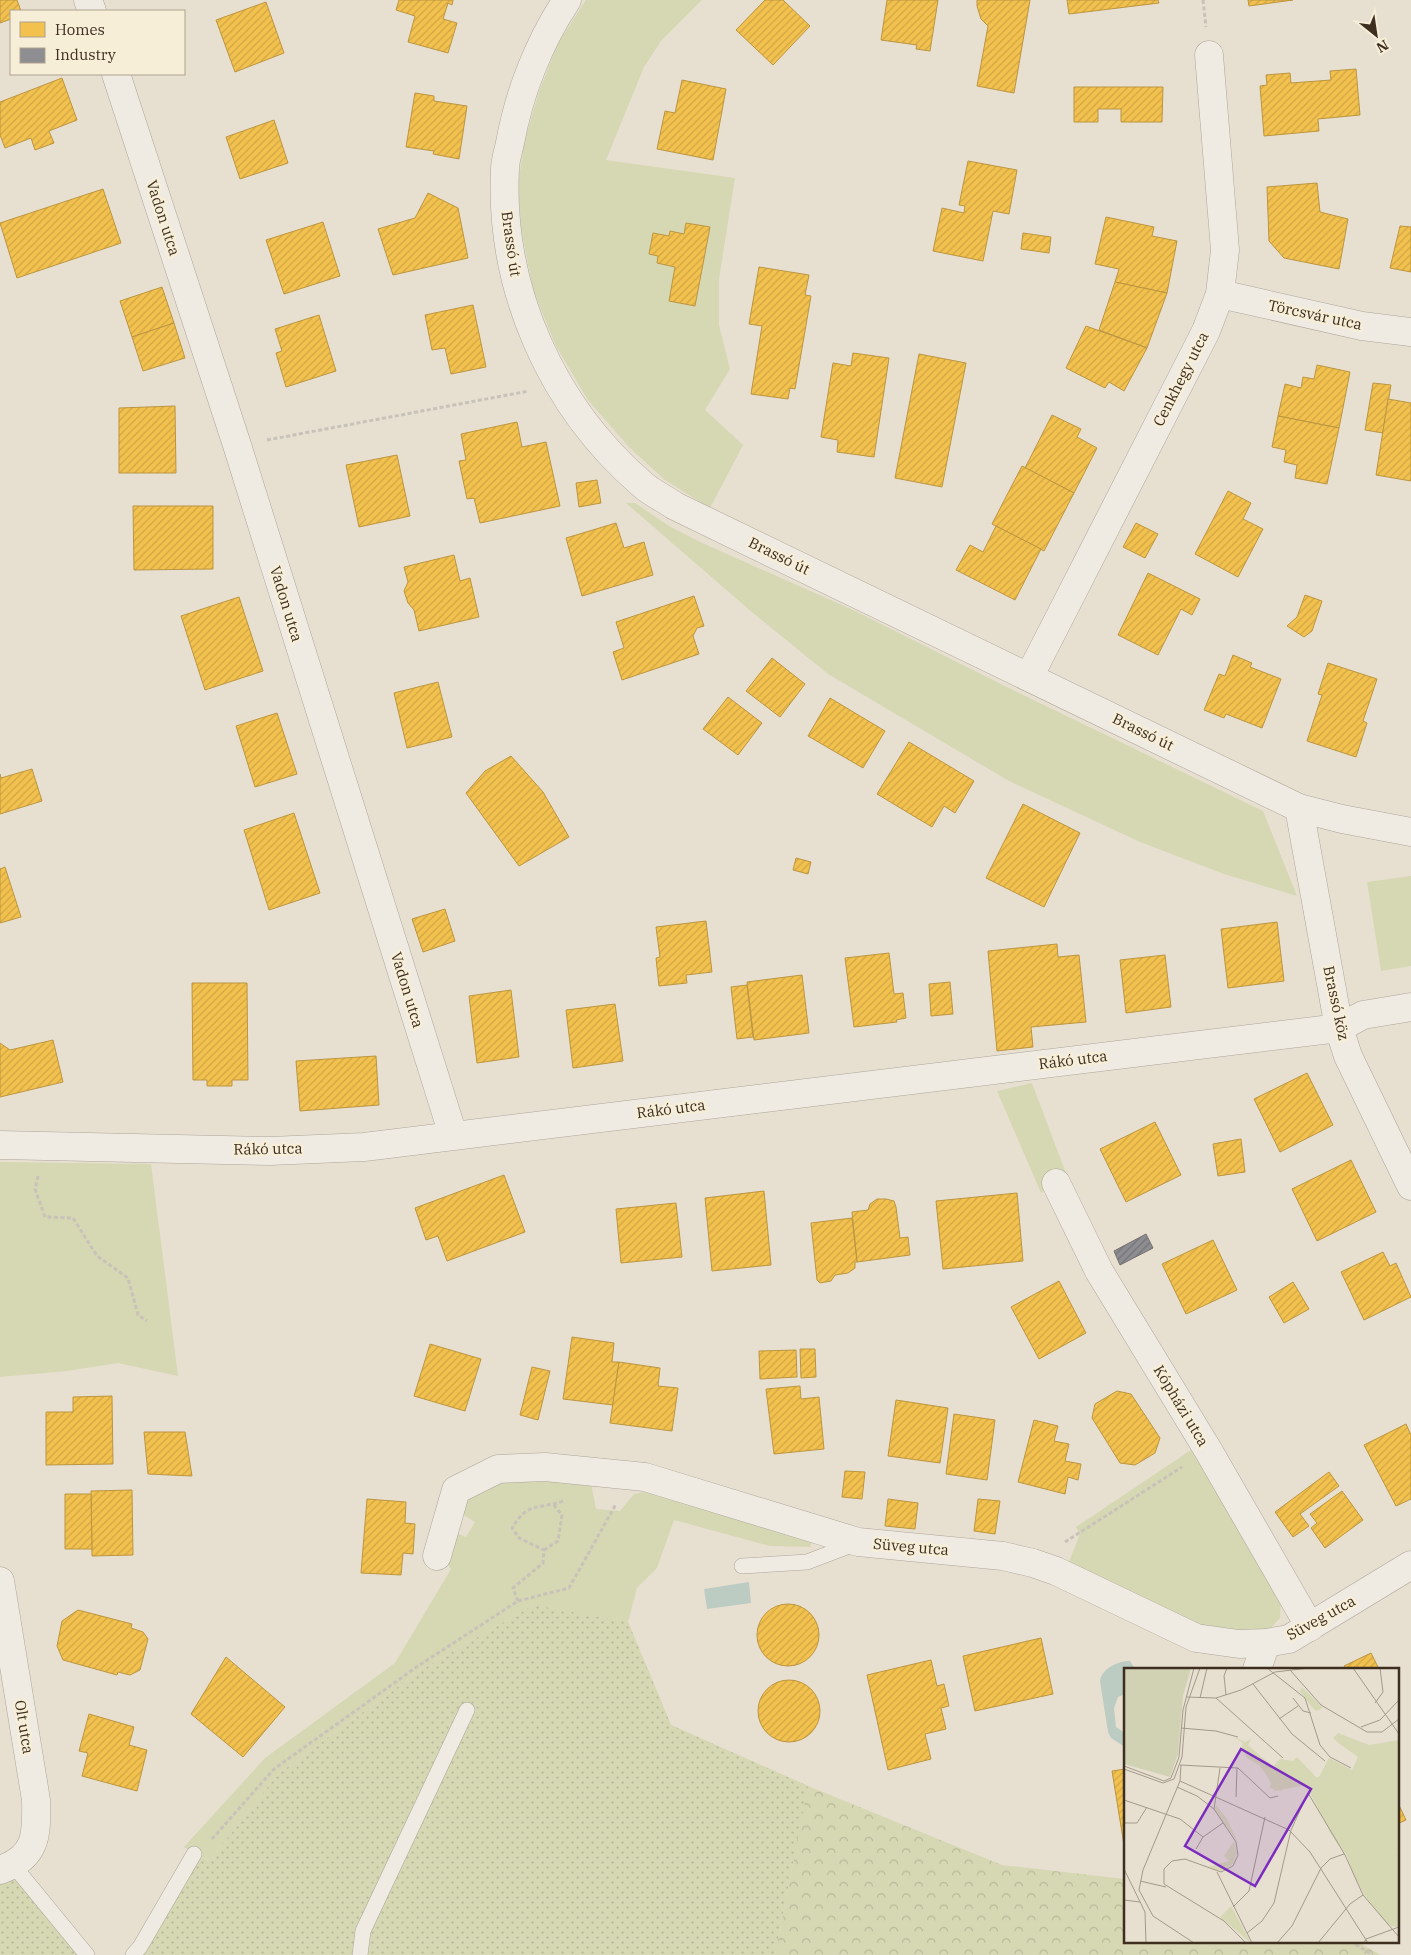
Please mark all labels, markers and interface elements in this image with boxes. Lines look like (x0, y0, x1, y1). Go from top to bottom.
legend (10, 10, 185, 75)
north arrow (1351, 10, 1401, 60)
text: Homes (55, 20, 105, 39)
text: N (1373, 36, 1392, 57)
text: Industry (55, 45, 116, 64)
street label: Vadon utca (142, 178, 185, 258)
street label: Brassó út (497, 210, 525, 278)
street label: Törcsvár utca (1266, 295, 1364, 334)
street label: Cenkhegy utca (1149, 328, 1213, 429)
street label: Brassó út (745, 533, 813, 579)
street label: Vadon utca (266, 564, 307, 644)
street label: Brassó út (1109, 709, 1177, 755)
street label: Vadon utca (387, 950, 428, 1030)
street label: Brassó köz (1319, 964, 1354, 1042)
street label: Rákó utca (1037, 1046, 1108, 1073)
street label: Rákó utca (635, 1095, 706, 1122)
street label: Rákó utca (233, 1138, 303, 1159)
street label: Kópházi utca (1150, 1362, 1213, 1450)
street label: Süveg utca (872, 1534, 950, 1559)
street label: Süveg utca (1283, 1591, 1359, 1644)
inset map (1124, 1668, 1398, 1942)
street label: Olt utca (11, 1699, 38, 1755)

